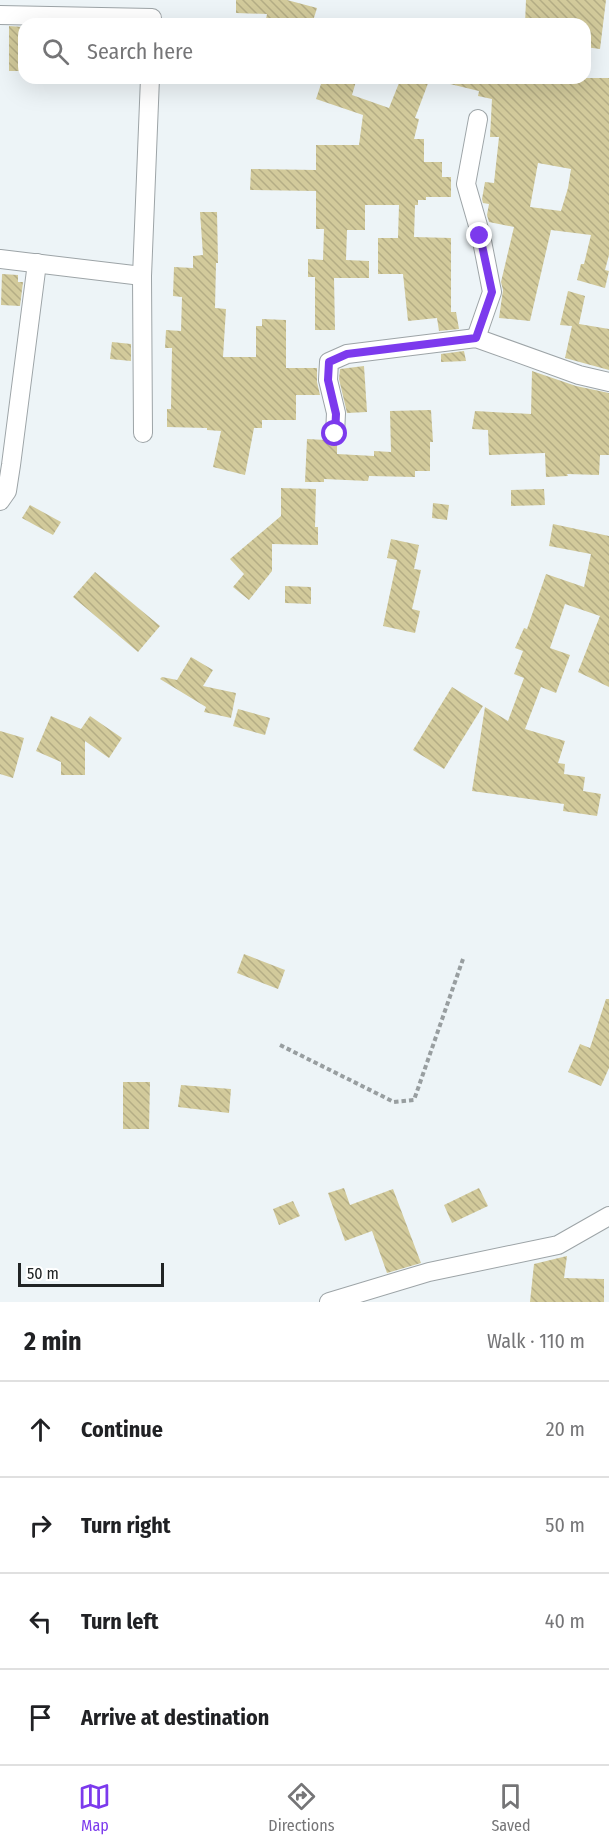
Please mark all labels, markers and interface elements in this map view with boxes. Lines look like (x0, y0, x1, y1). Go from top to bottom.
search box (18, 18, 591, 84)
icon: search (39, 35, 72, 68)
text: Search here (87, 38, 193, 65)
route end (466, 222, 492, 248)
route start (321, 420, 347, 446)
scale bar (18, 1260, 164, 1288)
text: 50 m (27, 1264, 59, 1283)
text: 2 min (24, 1326, 82, 1357)
text: Walk · 110 m (487, 1329, 585, 1353)
icon: ahead (24, 1413, 57, 1446)
text: Continue (81, 1416, 163, 1443)
text: 20 m (546, 1417, 585, 1441)
icon: right (24, 1509, 57, 1542)
text: Turn right (81, 1512, 170, 1539)
text: 50 m (545, 1513, 585, 1537)
icon: left (24, 1605, 57, 1638)
text: Turn left (81, 1608, 159, 1635)
text: 40 m (545, 1609, 585, 1633)
icon: arrive (24, 1701, 57, 1734)
text: Arrive at destination (81, 1704, 269, 1731)
tab: Map (78, 1780, 111, 1835)
tab: Directions (268, 1780, 335, 1835)
tab: Saved (491, 1780, 531, 1835)

